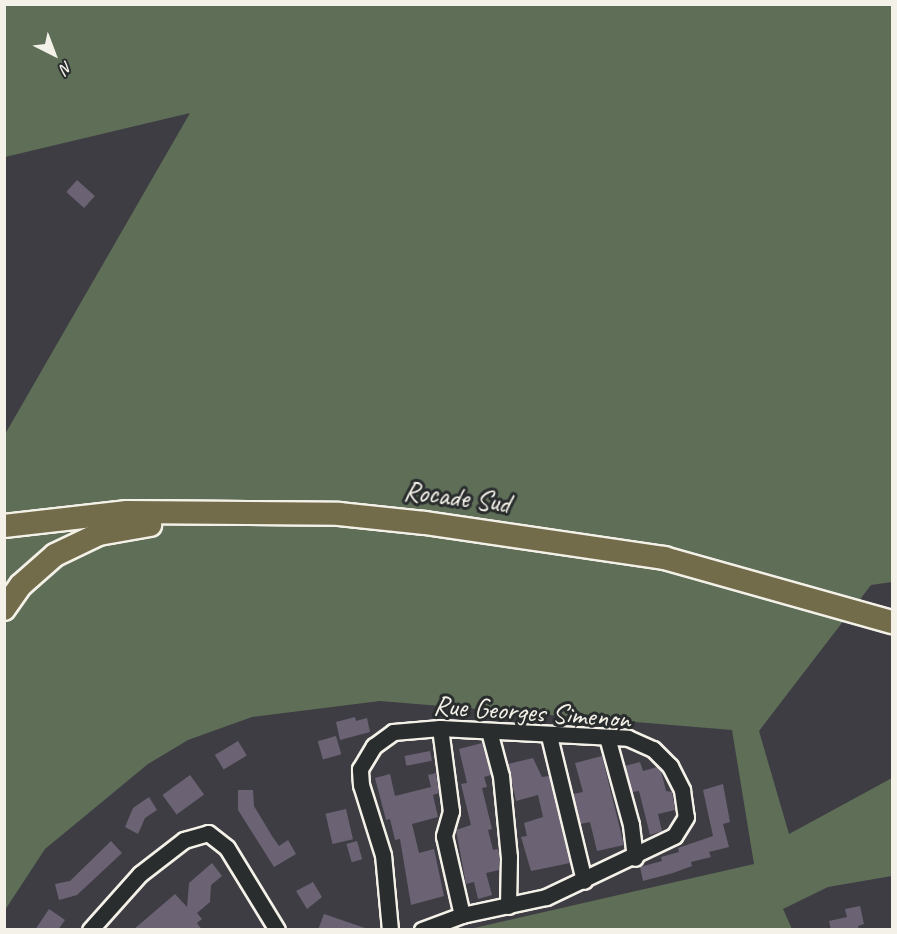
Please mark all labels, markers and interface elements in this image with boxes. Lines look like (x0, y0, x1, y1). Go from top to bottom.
north arrow (24, 24, 84, 84)
text: N (56, 57, 76, 78)
street label: Rocade Sud (402, 474, 512, 520)
street label: Rue Georges Simenon (432, 688, 632, 736)

